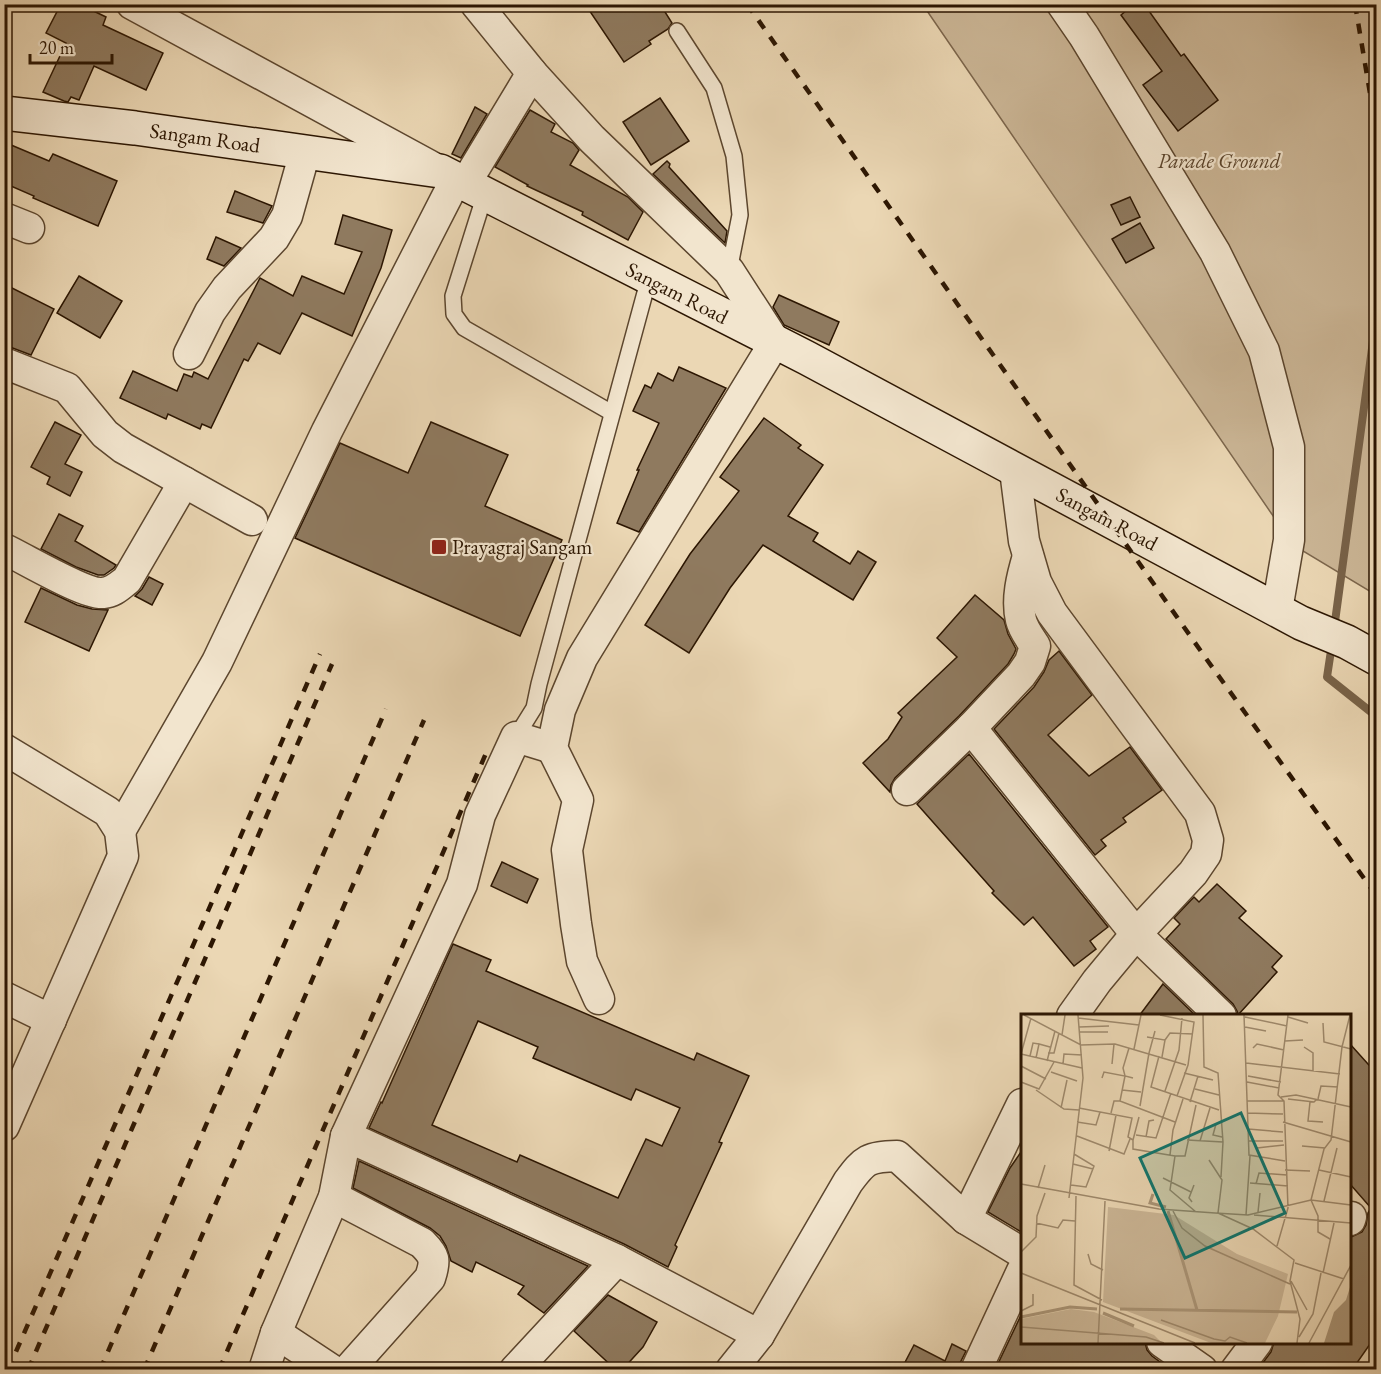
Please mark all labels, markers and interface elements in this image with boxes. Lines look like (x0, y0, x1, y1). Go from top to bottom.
scale bar (30, 27, 112, 65)
text: 20 m (39, 36, 74, 59)
street label: Sangam Road (148, 116, 262, 159)
park label: Parade Ground (1157, 147, 1281, 174)
street label: Sangam Road (622, 255, 733, 330)
street label: Sangam Road (1052, 481, 1163, 557)
place label: Prayagraj Sangam (452, 533, 592, 560)
marker: Prayagraj Sangam (430, 538, 448, 556)
inset map (1021, 1014, 1351, 1344)

